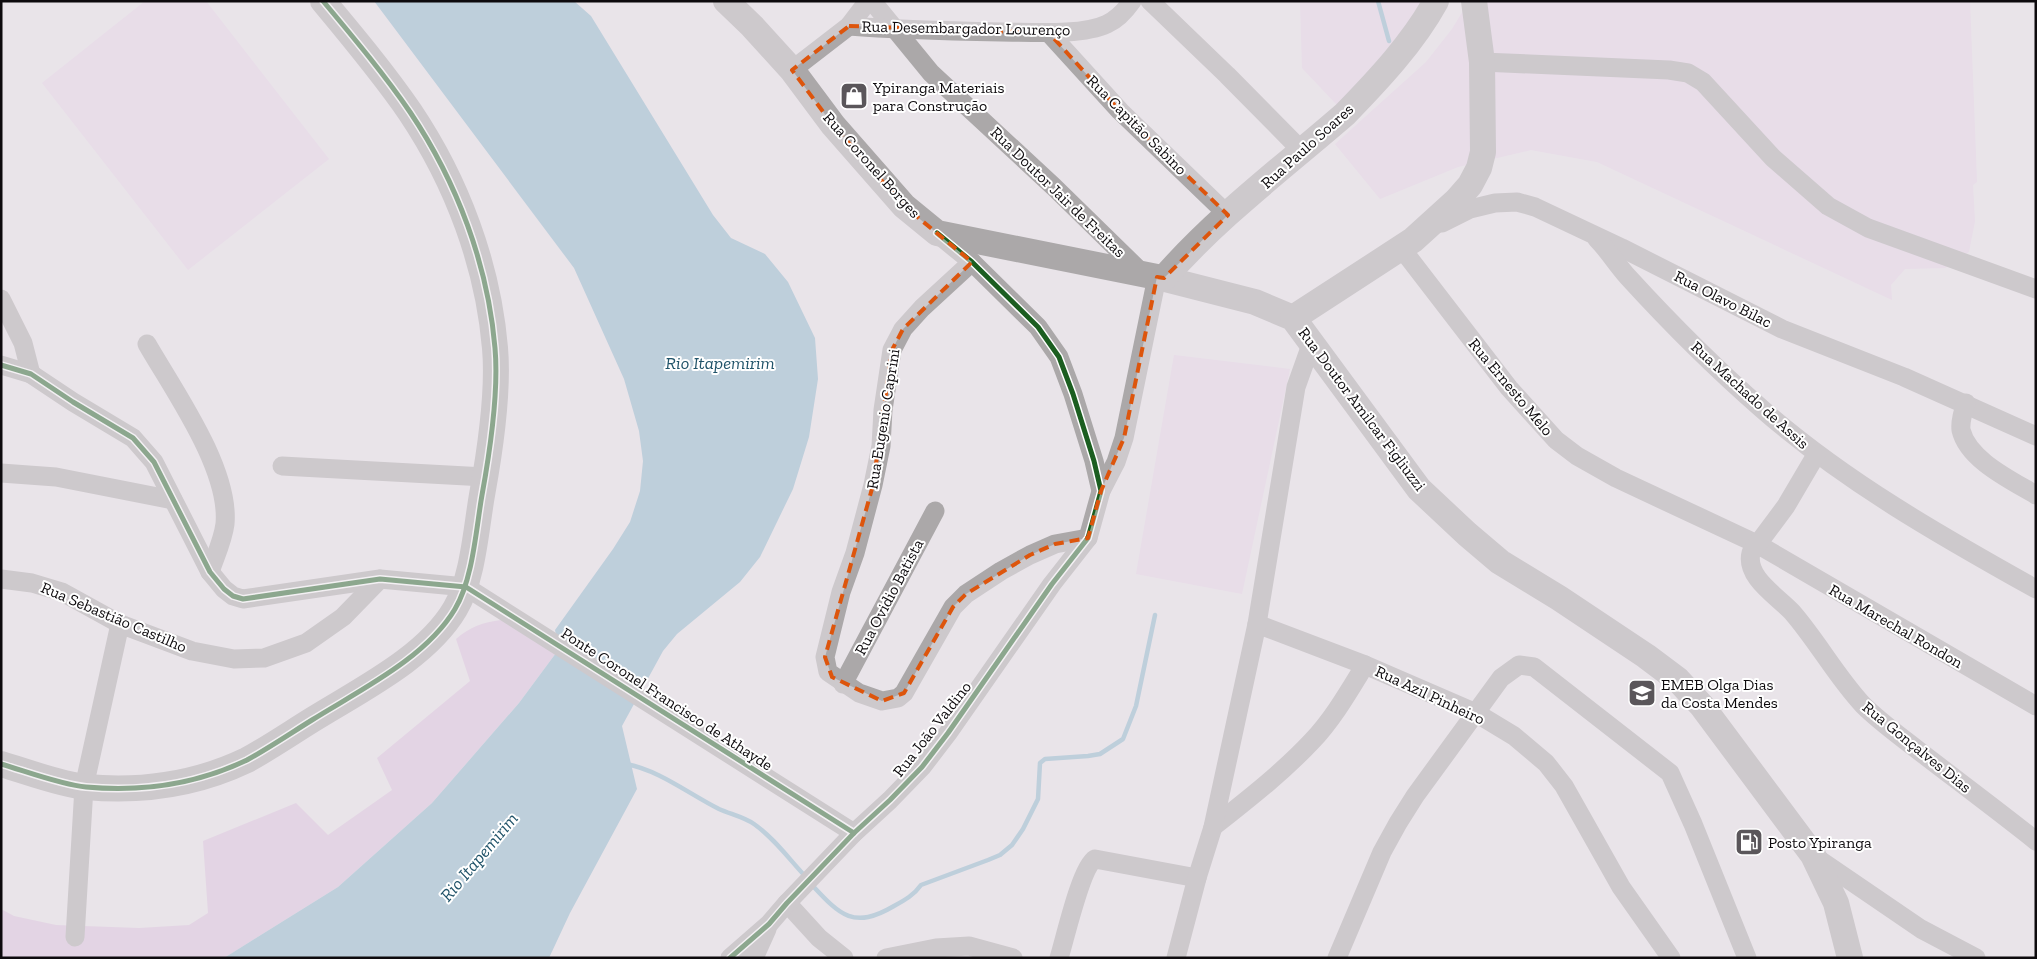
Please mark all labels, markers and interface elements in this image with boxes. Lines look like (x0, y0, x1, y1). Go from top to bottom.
street label: Rua Desembargador Lourenço (861, 17, 1071, 39)
street label: Rua Capitão Sabino (1083, 71, 1191, 179)
place label: Ypiranga Materiais para Construção (872, 78, 1005, 115)
shop icon: Ypiranga Materiais para Construção (839, 81, 869, 111)
street label: Rua Paulo Soares (1257, 100, 1357, 192)
street label: Rua Coronel Borges (819, 108, 925, 222)
street label: Rua Doutor Jair de Freitas (987, 123, 1129, 261)
street label: Rua Olavo Bilac (1671, 266, 1775, 332)
street label: Rua Doutor Amilcar Figliuzzi (1294, 324, 1430, 495)
street label: Rua Ernesto Melo (1465, 334, 1557, 440)
street label: Rua Machado de Assis (1687, 337, 1813, 453)
street label: Rua Eugenio Caprini (863, 347, 904, 491)
water label: Rio Itapemirim (665, 352, 775, 374)
street label: Rua Ovidio Batista (851, 536, 928, 658)
street label: Rua Sebastião Castilho (38, 578, 190, 656)
street label: Rua Marechal Rondon (1826, 580, 1967, 672)
street label: Ponte Coronel Francisco de Athayde (558, 623, 776, 775)
street label: Rua Azil Pinheiro (1372, 661, 1488, 729)
place label: EMEB Olga Dias da Costa Mendes (1661, 675, 1778, 712)
street label: Rua João Valdino (889, 677, 975, 781)
school or university icon: EMEB Olga Dias da Costa Mendes (1627, 678, 1657, 708)
street label: Rua Gonçalves Dias (1859, 697, 1975, 797)
water label: Rio Itapemirim (435, 808, 523, 906)
fuel station icon: Posto Ypiranga (1734, 827, 1764, 857)
place label: Posto Ypiranga (1768, 833, 1872, 852)

